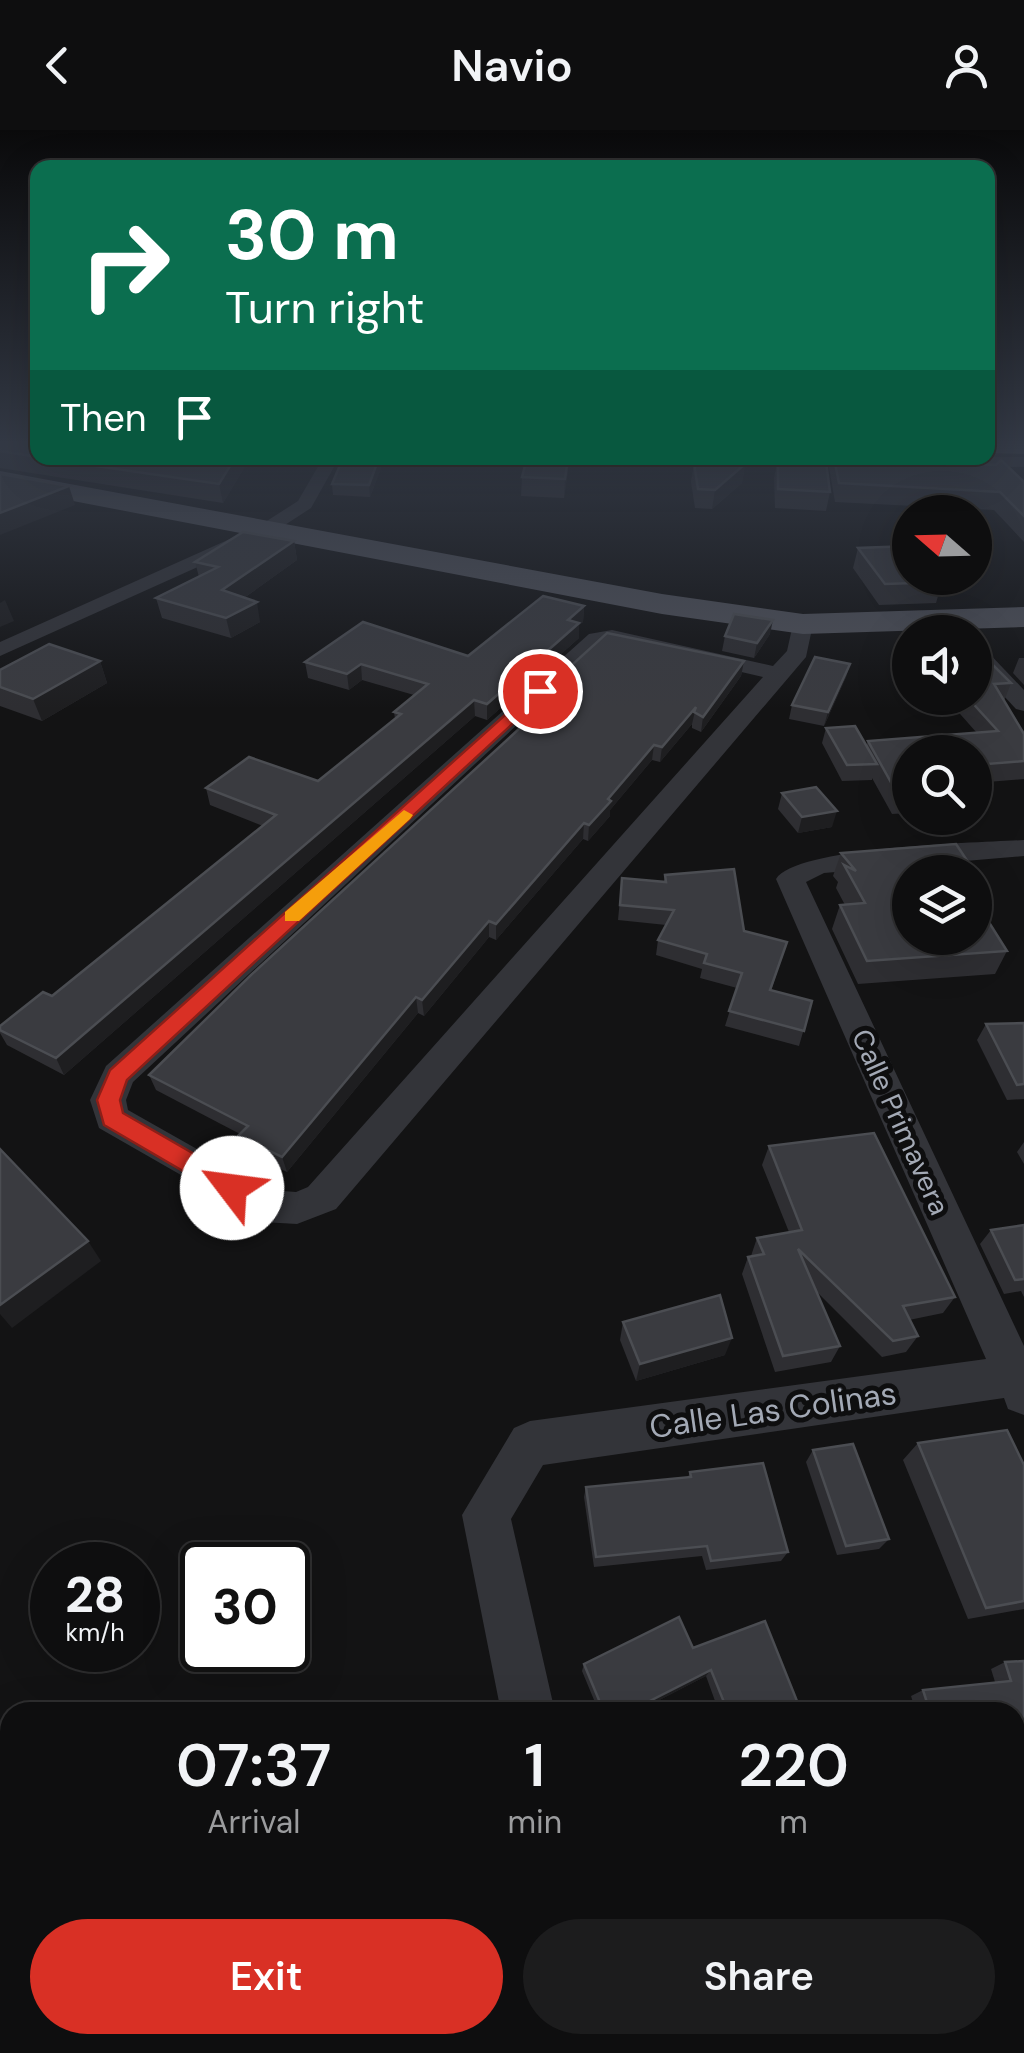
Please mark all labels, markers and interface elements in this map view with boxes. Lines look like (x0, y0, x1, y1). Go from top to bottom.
text: Navio (451, 36, 573, 95)
icon: back (30, 38, 85, 93)
icon: person (939, 38, 994, 93)
text: 30 m (225, 190, 399, 281)
icon: right (60, 200, 190, 330)
text: Turn right (225, 278, 424, 337)
icon: arrive (167, 390, 222, 445)
text: Then (60, 393, 147, 443)
north arrow (892, 495, 992, 595)
map controls (892, 495, 992, 955)
button: sound (892, 615, 992, 715)
pin (498, 649, 583, 734)
icon: arrive (513, 664, 568, 719)
button: search (892, 735, 992, 835)
button: layers (892, 855, 992, 955)
street label: Calle Primavera (843, 1023, 958, 1221)
position arrow (180, 1136, 284, 1240)
street label: Calle Las Colinas (647, 1372, 899, 1448)
speed limit sign: 30 (180, 1542, 310, 1672)
text: 28 (65, 1562, 125, 1628)
text: km/h (65, 1616, 125, 1649)
text: 07:37 (176, 1726, 331, 1805)
text: 1 (524, 1726, 545, 1805)
text: 220 (738, 1726, 849, 1805)
text: Arrival (207, 1801, 300, 1843)
text: min (508, 1801, 562, 1843)
text: m (779, 1801, 808, 1843)
button: Exit (30, 1919, 503, 2034)
button: Share (523, 1919, 995, 2034)

